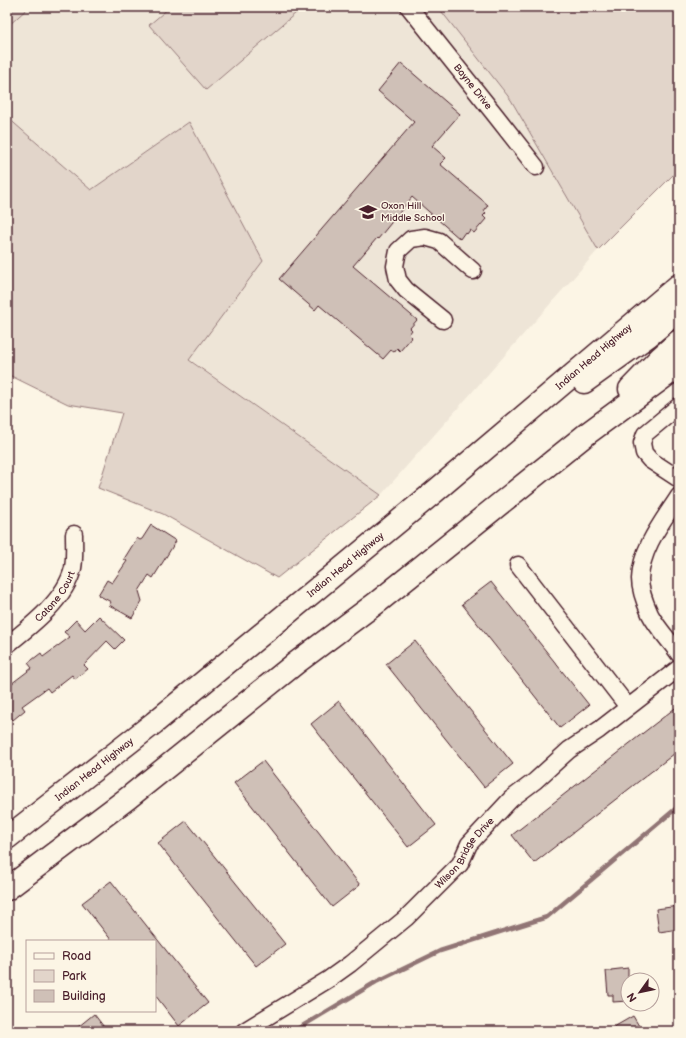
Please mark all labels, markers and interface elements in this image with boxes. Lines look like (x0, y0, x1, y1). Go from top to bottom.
street label: Bayne Drive (451, 62, 494, 112)
place label: Oxon Hill Middle School (381, 200, 445, 224)
school or university icon: Oxon Hill Middle School (358, 202, 378, 222)
street label: Indian Head Highway (553, 321, 635, 392)
street label: Indian Head Highway (305, 530, 387, 600)
street label: Catone Court (33, 570, 78, 625)
street label: Indian Head Highway (53, 735, 136, 804)
street label: Wilson Bridge Drive (433, 815, 497, 891)
legend (26, 940, 156, 1012)
text: Road (62, 949, 91, 964)
text: Park (62, 969, 86, 984)
north arrow (620, 972, 660, 1012)
text: Building (62, 989, 106, 1004)
text: N (624, 990, 640, 1004)

